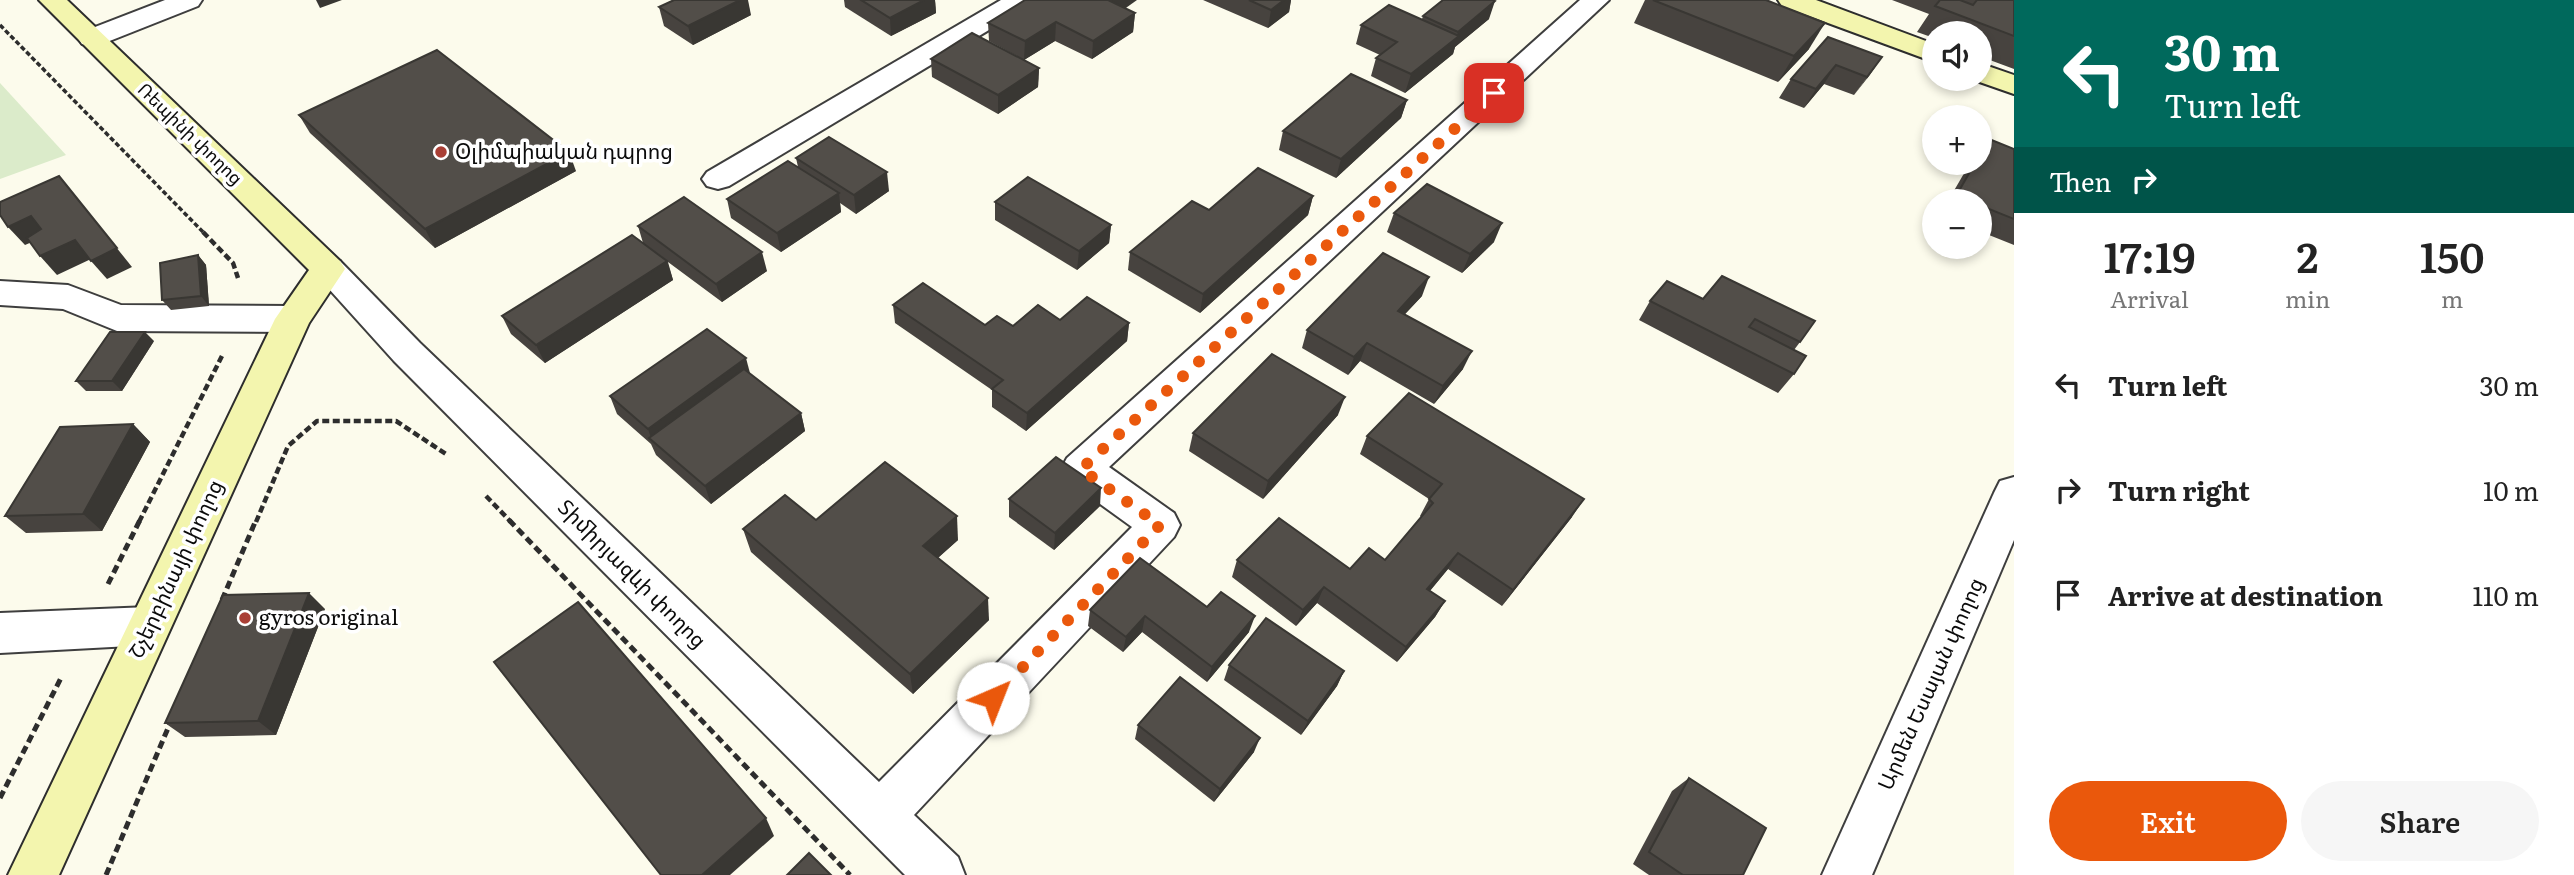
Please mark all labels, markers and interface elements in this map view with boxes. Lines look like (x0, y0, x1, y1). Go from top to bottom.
text: 30 m (2164, 13, 2280, 86)
map controls (1922, 21, 1992, 259)
button: sound (1922, 21, 1992, 91)
icon: left (2049, 28, 2140, 119)
pin (1464, 63, 1524, 123)
icon: arrive (1475, 74, 1513, 112)
street label: Ռեպինի փողոց (132, 76, 250, 190)
text: Turn left (2164, 80, 2301, 128)
button: + (1922, 105, 1992, 175)
place label: Օլիմպիական դպրոց (455, 134, 673, 165)
marker: Օլիմպիական դպրոց (433, 144, 449, 160)
text: Then (2049, 161, 2111, 200)
icon: right (2125, 161, 2163, 199)
button: − (1922, 189, 1992, 259)
text: 17:19 (2104, 224, 2195, 286)
text: 2 (2297, 224, 2319, 286)
text: 150 (2420, 224, 2484, 286)
text: Arrival (2110, 281, 2189, 315)
text: min (2285, 281, 2330, 315)
text: m (2441, 281, 2463, 315)
text: Turn left (2108, 365, 2227, 404)
text: 30 m (2479, 365, 2539, 404)
icon: left (2049, 366, 2087, 404)
text: Turn right (2108, 470, 2250, 509)
text: 10 m (2483, 470, 2539, 509)
icon: right (2049, 471, 2087, 509)
street label: Շչերբինայի փողոց (119, 473, 229, 662)
street label: Տիմիրյազևի փողոց (552, 491, 715, 654)
street label: Արմեն Եսայան փողոց (1868, 572, 1990, 794)
text: Arrive at destination (2108, 575, 2383, 614)
text: 110 m (2472, 575, 2539, 614)
icon: arrive (2049, 576, 2087, 614)
place label: gyros original (259, 600, 398, 631)
marker: gyros original (237, 610, 253, 626)
position arrow (956, 661, 1030, 735)
button: Exit (2049, 781, 2287, 861)
button: Share (2301, 781, 2539, 861)

